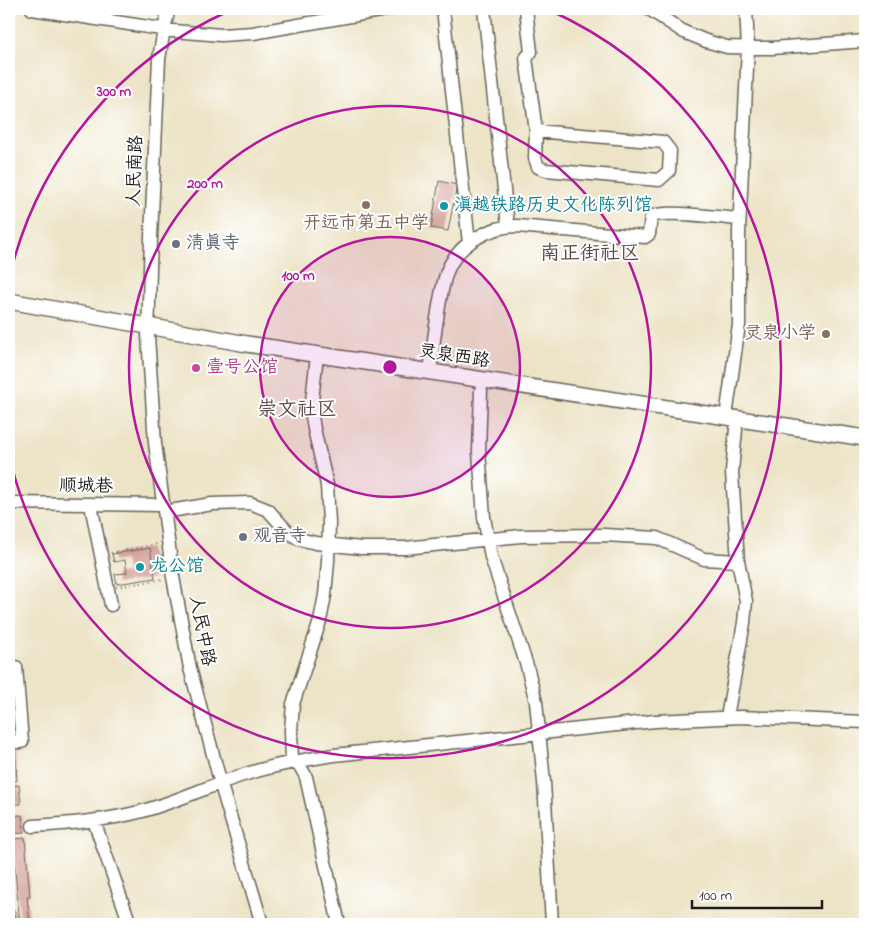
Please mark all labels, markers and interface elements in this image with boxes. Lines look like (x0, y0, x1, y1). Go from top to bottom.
text: 300 m (96, 81, 132, 103)
street label: 人民南路 (122, 135, 150, 207)
text: 200 m (186, 173, 223, 195)
place label: 滇越铁路历史文化陈列馆 (454, 193, 652, 219)
marker: 开远市第五中学 (360, 199, 372, 211)
marker: 滇越铁路历史文化陈列馆 (438, 200, 450, 212)
place label: 开远市第五中学 (303, 211, 429, 237)
place label: 清真寺 (186, 231, 240, 257)
marker: 清真寺 (170, 238, 182, 250)
district label: 南正街社区 (540, 240, 640, 269)
text: 100 m (281, 265, 315, 287)
place label: 灵泉小学 (744, 321, 816, 347)
marker: 灵泉小学 (820, 328, 832, 340)
street label: 灵泉西路 (416, 339, 492, 375)
place label: 壹号公馆 (206, 355, 278, 381)
centre of rings (381, 358, 399, 376)
marker: 壹号公馆 (190, 362, 202, 374)
district label: 崇文社区 (257, 396, 337, 425)
street label: 顺城巷 (59, 474, 113, 500)
place label: 观音寺 (253, 524, 307, 550)
marker: 观音寺 (237, 531, 249, 543)
place label: 龙公馆 (150, 554, 204, 580)
marker: 龙公馆 (134, 561, 146, 573)
street label: 人民中路 (181, 593, 221, 669)
scale bar (692, 878, 822, 910)
text: 100 m (699, 885, 732, 907)

